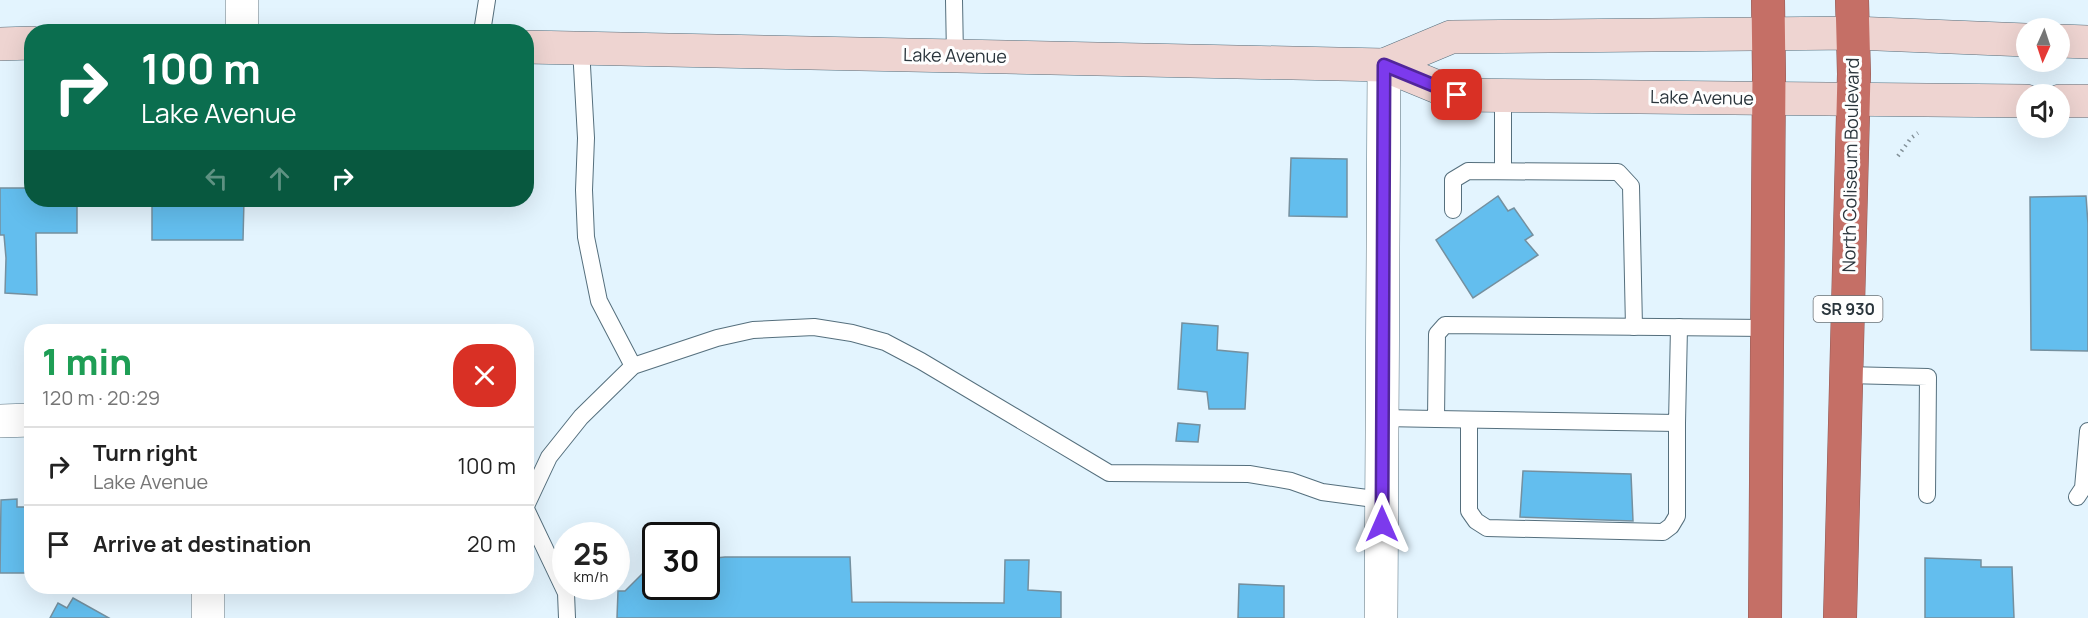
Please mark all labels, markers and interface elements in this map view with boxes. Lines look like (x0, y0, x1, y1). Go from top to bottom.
north arrow (2016, 18, 2070, 72)
map controls (2016, 18, 2070, 138)
text: 100 m (141, 39, 261, 97)
street label: Lake Avenue (903, 42, 1007, 68)
icon: right (42, 48, 120, 126)
street label: North Coliseum Boulevard (1836, 57, 1864, 273)
pin (1431, 69, 1482, 120)
icon: arrive (1440, 78, 1473, 111)
street label: Lake Avenue (1650, 84, 1754, 110)
button: sound (2016, 84, 2070, 138)
text: Lake Avenue (141, 94, 297, 131)
icon: left (200, 162, 233, 195)
icon: ahead (263, 162, 296, 195)
icon: right (326, 162, 359, 195)
road number: SR 930 (1814, 296, 1882, 322)
text: 1 min (42, 337, 132, 386)
button: close (453, 344, 516, 407)
text: 120 m · 20:29 (42, 384, 160, 411)
text: Turn right (93, 438, 198, 468)
icon: right (42, 450, 75, 483)
text: 100 m (458, 451, 516, 481)
text: Lake Avenue (93, 468, 208, 495)
position arrow (1350, 492, 1414, 556)
speed limit sign: 30 (642, 522, 720, 600)
icon: arrive (42, 528, 75, 561)
text: Arrive at destination (93, 529, 311, 559)
text: 20 m (467, 529, 516, 559)
text: 25 (573, 533, 609, 574)
text: km/h (574, 566, 608, 587)

